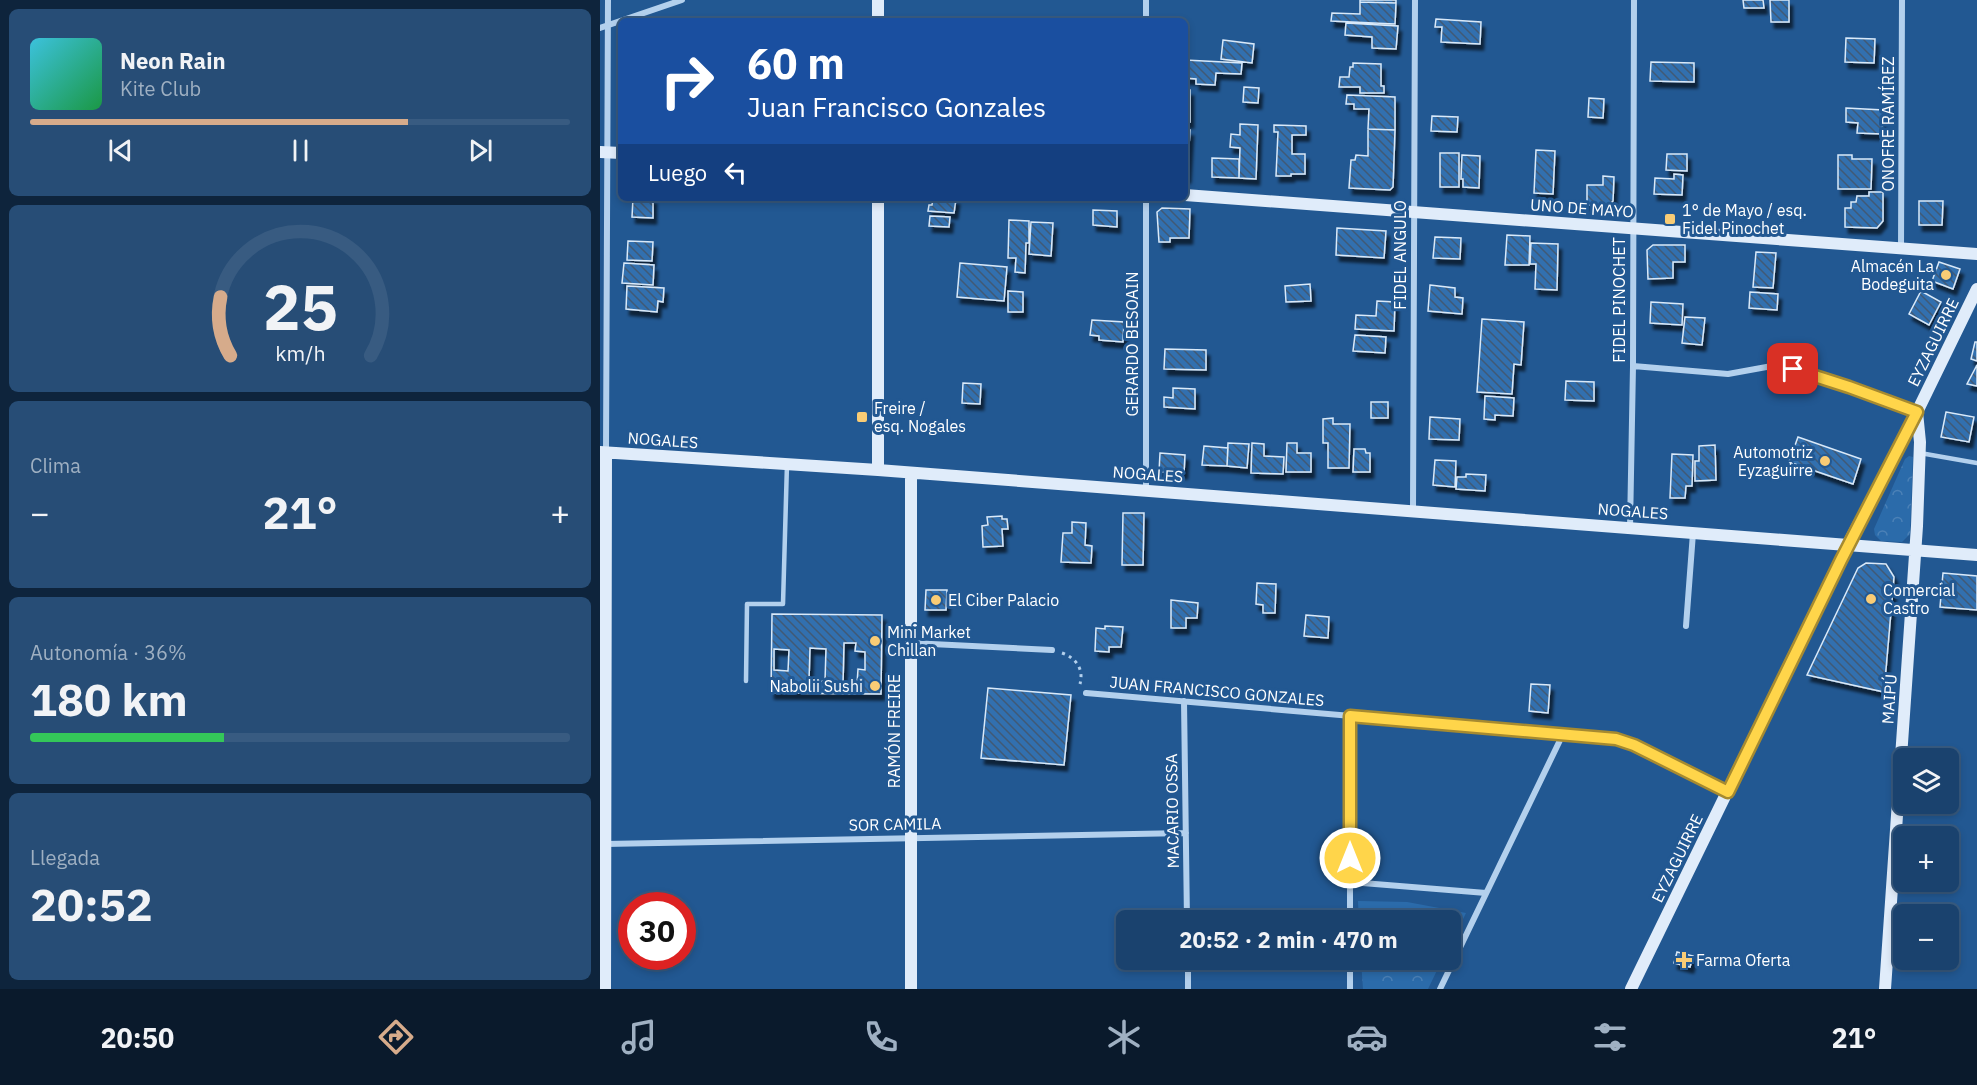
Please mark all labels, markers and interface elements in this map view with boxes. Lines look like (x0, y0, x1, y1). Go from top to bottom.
text: 60 m (747, 36, 845, 91)
icon: right (648, 42, 726, 120)
text: Neon Rain (120, 46, 226, 75)
street label: ONOFRE RAMÍREZ (1877, 57, 1898, 192)
text: Kite Club (120, 75, 201, 102)
text: Juan Francisco Gonzales (747, 89, 1046, 124)
icon: previous (104, 134, 137, 167)
icon: pause (284, 134, 317, 167)
icon: next (464, 134, 497, 167)
icon: left (719, 156, 752, 189)
text: Luego (648, 158, 707, 187)
street label: UNO DE MAYO (1530, 194, 1634, 222)
street label: FIDEL ANGULO (1390, 200, 1410, 310)
place label: 1° de Mayo / esq. Fidel Pinochet (1682, 200, 1807, 238)
marker: 1° de Mayo / esq. Fidel Pinochet (1663, 212, 1677, 226)
street label: FIDEL PINOCHET (1609, 237, 1629, 363)
place label: Almacén La Bodeguita (1851, 256, 1934, 294)
text: 25 (263, 266, 337, 347)
marker: Almacén La Bodeguita (1939, 268, 1953, 282)
street label: GERARDO BESOAIN (1122, 271, 1142, 417)
street label: EYZAGUIRRE (1903, 294, 1963, 390)
text: km/h (275, 339, 325, 367)
pin (1767, 343, 1818, 394)
icon: arrive (1776, 352, 1809, 385)
place label: Freire / esq. Nogales (874, 398, 966, 436)
marker: Freire / esq. Nogales (855, 410, 869, 424)
street label: NOGALES (627, 428, 699, 452)
place label: Automotriz Eyzaguirre (1733, 442, 1813, 480)
text: Clima (30, 452, 81, 479)
marker: Automotriz Eyzaguirre (1818, 454, 1832, 468)
street label: NOGALES (1112, 462, 1184, 486)
text: 21° (262, 483, 338, 541)
text: − (30, 491, 50, 534)
text: + (550, 491, 570, 534)
street label: NOGALES (1597, 499, 1669, 523)
place label: Comercial Castro (1883, 580, 1955, 618)
place label: El Ciber Palacio (948, 590, 1059, 610)
marker: Comercial Castro (1864, 592, 1878, 606)
marker: El Ciber Palacio (929, 593, 943, 607)
place label: Mini Market Chillan (887, 622, 971, 660)
marker: Mini Market Chillan (868, 634, 882, 648)
text: Autonomía · 36% (30, 639, 187, 666)
text: 180 km (30, 670, 188, 728)
street label: JUAN FRANCISCO GONZALES (1109, 672, 1325, 710)
street label: MAIPÚ (1876, 673, 1901, 725)
street label: RAMÓN FREIRE (883, 674, 904, 788)
place label: Nabolii Sushi (770, 676, 863, 696)
marker: Nabolii Sushi (868, 679, 882, 693)
map controls (1893, 748, 1959, 970)
button: layers (1893, 748, 1959, 814)
street label: MACARIO OSSA (1161, 753, 1183, 869)
street label: EYZAGUIRRE (1647, 810, 1707, 906)
street label: SOR CAMILA (848, 813, 942, 835)
position arrow (1318, 826, 1382, 890)
button: + (1893, 826, 1959, 892)
text: Llegada (30, 844, 100, 871)
text: 20:52 (30, 875, 153, 933)
speed limit sign: 30 (618, 892, 696, 970)
button: − (1893, 904, 1959, 970)
text: 20:52 · 2 min · 470 m (1179, 925, 1398, 954)
place label: Farma Oferta (1696, 950, 1791, 970)
marker: Farma Oferta (1677, 953, 1691, 967)
icon: directions (375, 1016, 417, 1058)
icon: music (618, 1016, 660, 1058)
icon: phone (860, 1016, 902, 1058)
icon: climate (1103, 1016, 1145, 1058)
icon: car (1346, 1016, 1388, 1058)
icon: filters (1589, 1016, 1631, 1058)
text: 20:50 (100, 1020, 174, 1055)
text: 21° (1831, 1020, 1877, 1055)

